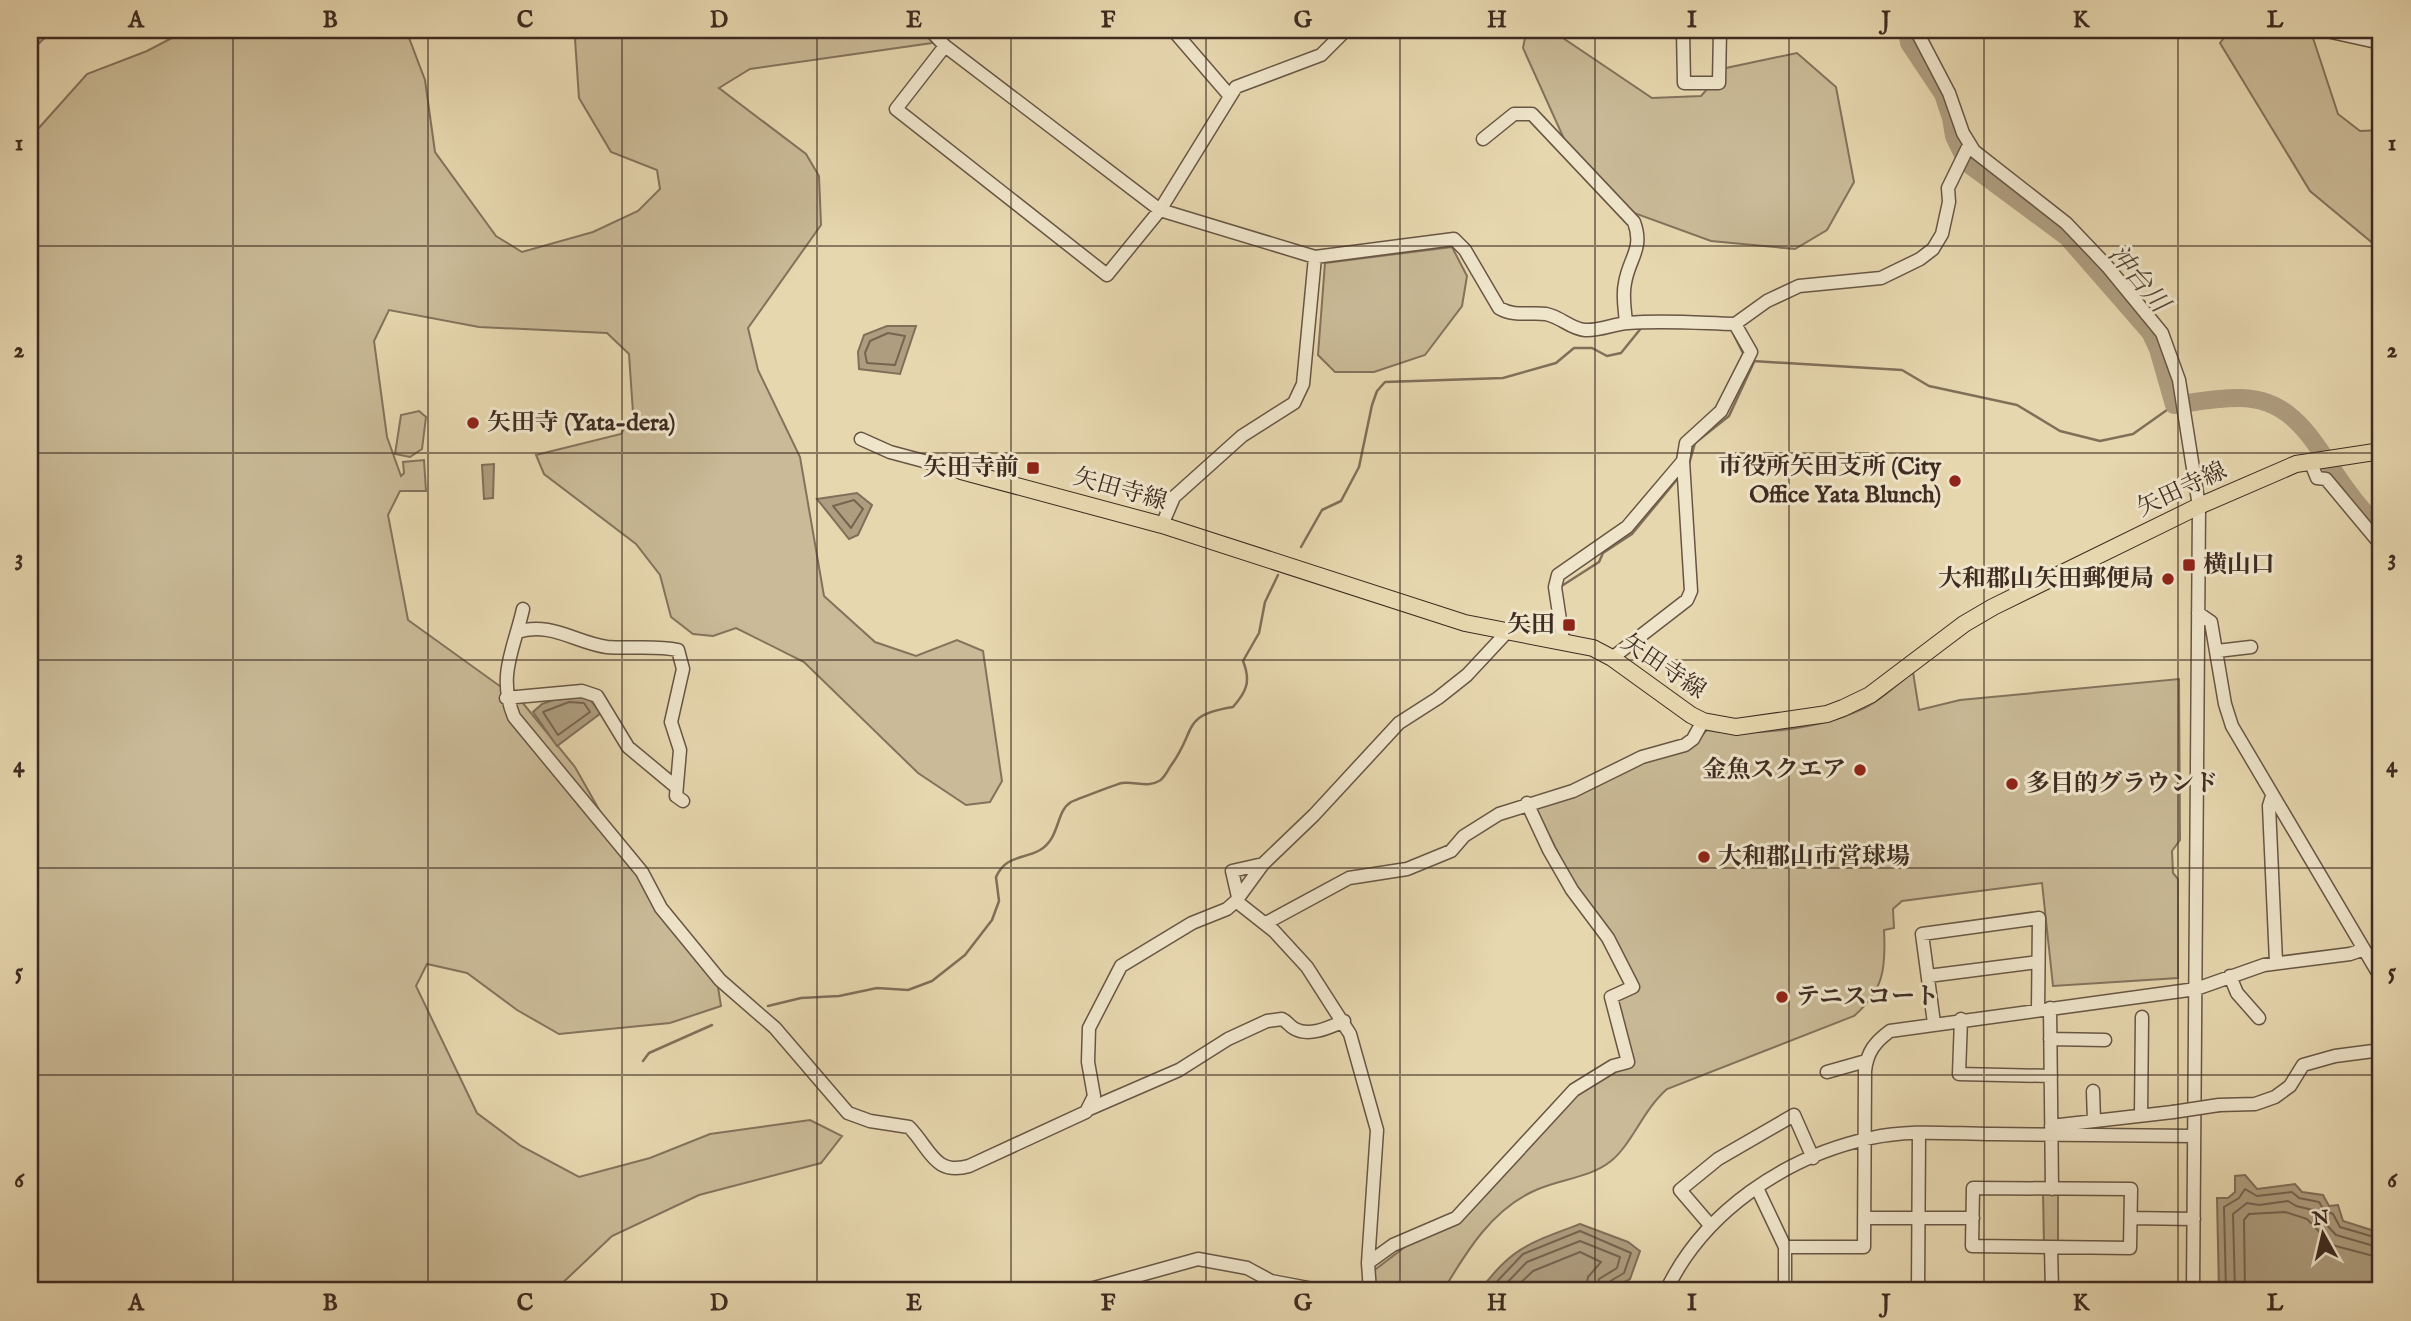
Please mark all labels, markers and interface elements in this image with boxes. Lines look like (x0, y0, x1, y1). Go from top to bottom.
text: A (127, 6, 145, 35)
text: B (322, 6, 338, 35)
text: C (517, 6, 534, 35)
text: D (710, 6, 728, 35)
text: E (906, 6, 922, 35)
text: F (1101, 6, 1116, 35)
text: G (1294, 6, 1313, 35)
text: H (1487, 6, 1507, 35)
text: I (1687, 6, 1697, 35)
text: J (1878, 6, 1891, 35)
text: K (2073, 6, 2091, 35)
text: L (2267, 6, 2284, 35)
text: 1 (15, 129, 23, 158)
text: 1 (2388, 129, 2396, 158)
water label: 沖台川 (2100, 239, 2178, 322)
text: 2 (14, 336, 25, 365)
text: 2 (2387, 336, 2398, 365)
place label: 矢田寺 (Yata-dera) (487, 408, 675, 439)
marker: 矢田寺 (Yata-dera) (465, 415, 481, 431)
place label: 市役所矢田支所 (City Office Yata Blunch) (1718, 452, 1942, 511)
place label: 矢田寺前 (923, 453, 1019, 484)
street label: 矢田寺線 (2132, 456, 2232, 524)
marker: 矢田寺前 (1025, 460, 1041, 476)
street label: 矢田寺線 (1070, 462, 1170, 518)
marker: 市役所矢田支所 (City Office Yata Blunch) (1947, 473, 1963, 489)
text: 3 (15, 544, 23, 573)
text: 3 (2388, 544, 2396, 573)
place label: 横山口 (2203, 550, 2275, 581)
marker: 横山口 (2181, 557, 2197, 573)
place label: 大和郡山矢田郵便局 (1938, 564, 2154, 595)
marker: 大和郡山矢田郵便局 (2160, 571, 2176, 587)
place label: 矢田 (1507, 610, 1555, 641)
marker: 矢田 (1561, 617, 1577, 633)
street label: 矢田寺線 (1615, 627, 1711, 707)
text: 4 (13, 751, 25, 780)
text: 4 (2386, 751, 2398, 780)
place label: 金魚スクエア (1702, 755, 1846, 786)
marker: 金魚スクエア (1852, 762, 1868, 778)
place label: 多目的グラウンド (2026, 769, 2218, 800)
marker: 多目的グラウンド (2004, 776, 2020, 792)
place label: 大和郡山市営球場 (1718, 842, 1910, 873)
marker: 大和郡山市営球場 (1696, 849, 1712, 865)
text: 5 (15, 958, 24, 987)
text: 5 (2388, 958, 2397, 987)
place label: テニスコート (1796, 982, 1939, 1013)
marker: テニスコート (1774, 989, 1790, 1005)
text: 6 (14, 1166, 25, 1195)
text: 6 (2387, 1166, 2398, 1195)
north arrow (2288, 1198, 2358, 1268)
text: N (2310, 1206, 2331, 1232)
text: A (127, 1289, 145, 1318)
text: B (322, 1289, 338, 1318)
text: C (517, 1289, 534, 1318)
text: D (710, 1289, 728, 1318)
text: E (906, 1289, 922, 1318)
text: F (1101, 1289, 1116, 1318)
text: G (1294, 1289, 1313, 1318)
text: H (1487, 1289, 1507, 1318)
text: I (1687, 1289, 1697, 1318)
text: J (1878, 1289, 1891, 1318)
text: K (2073, 1289, 2091, 1318)
text: L (2267, 1289, 2284, 1318)

